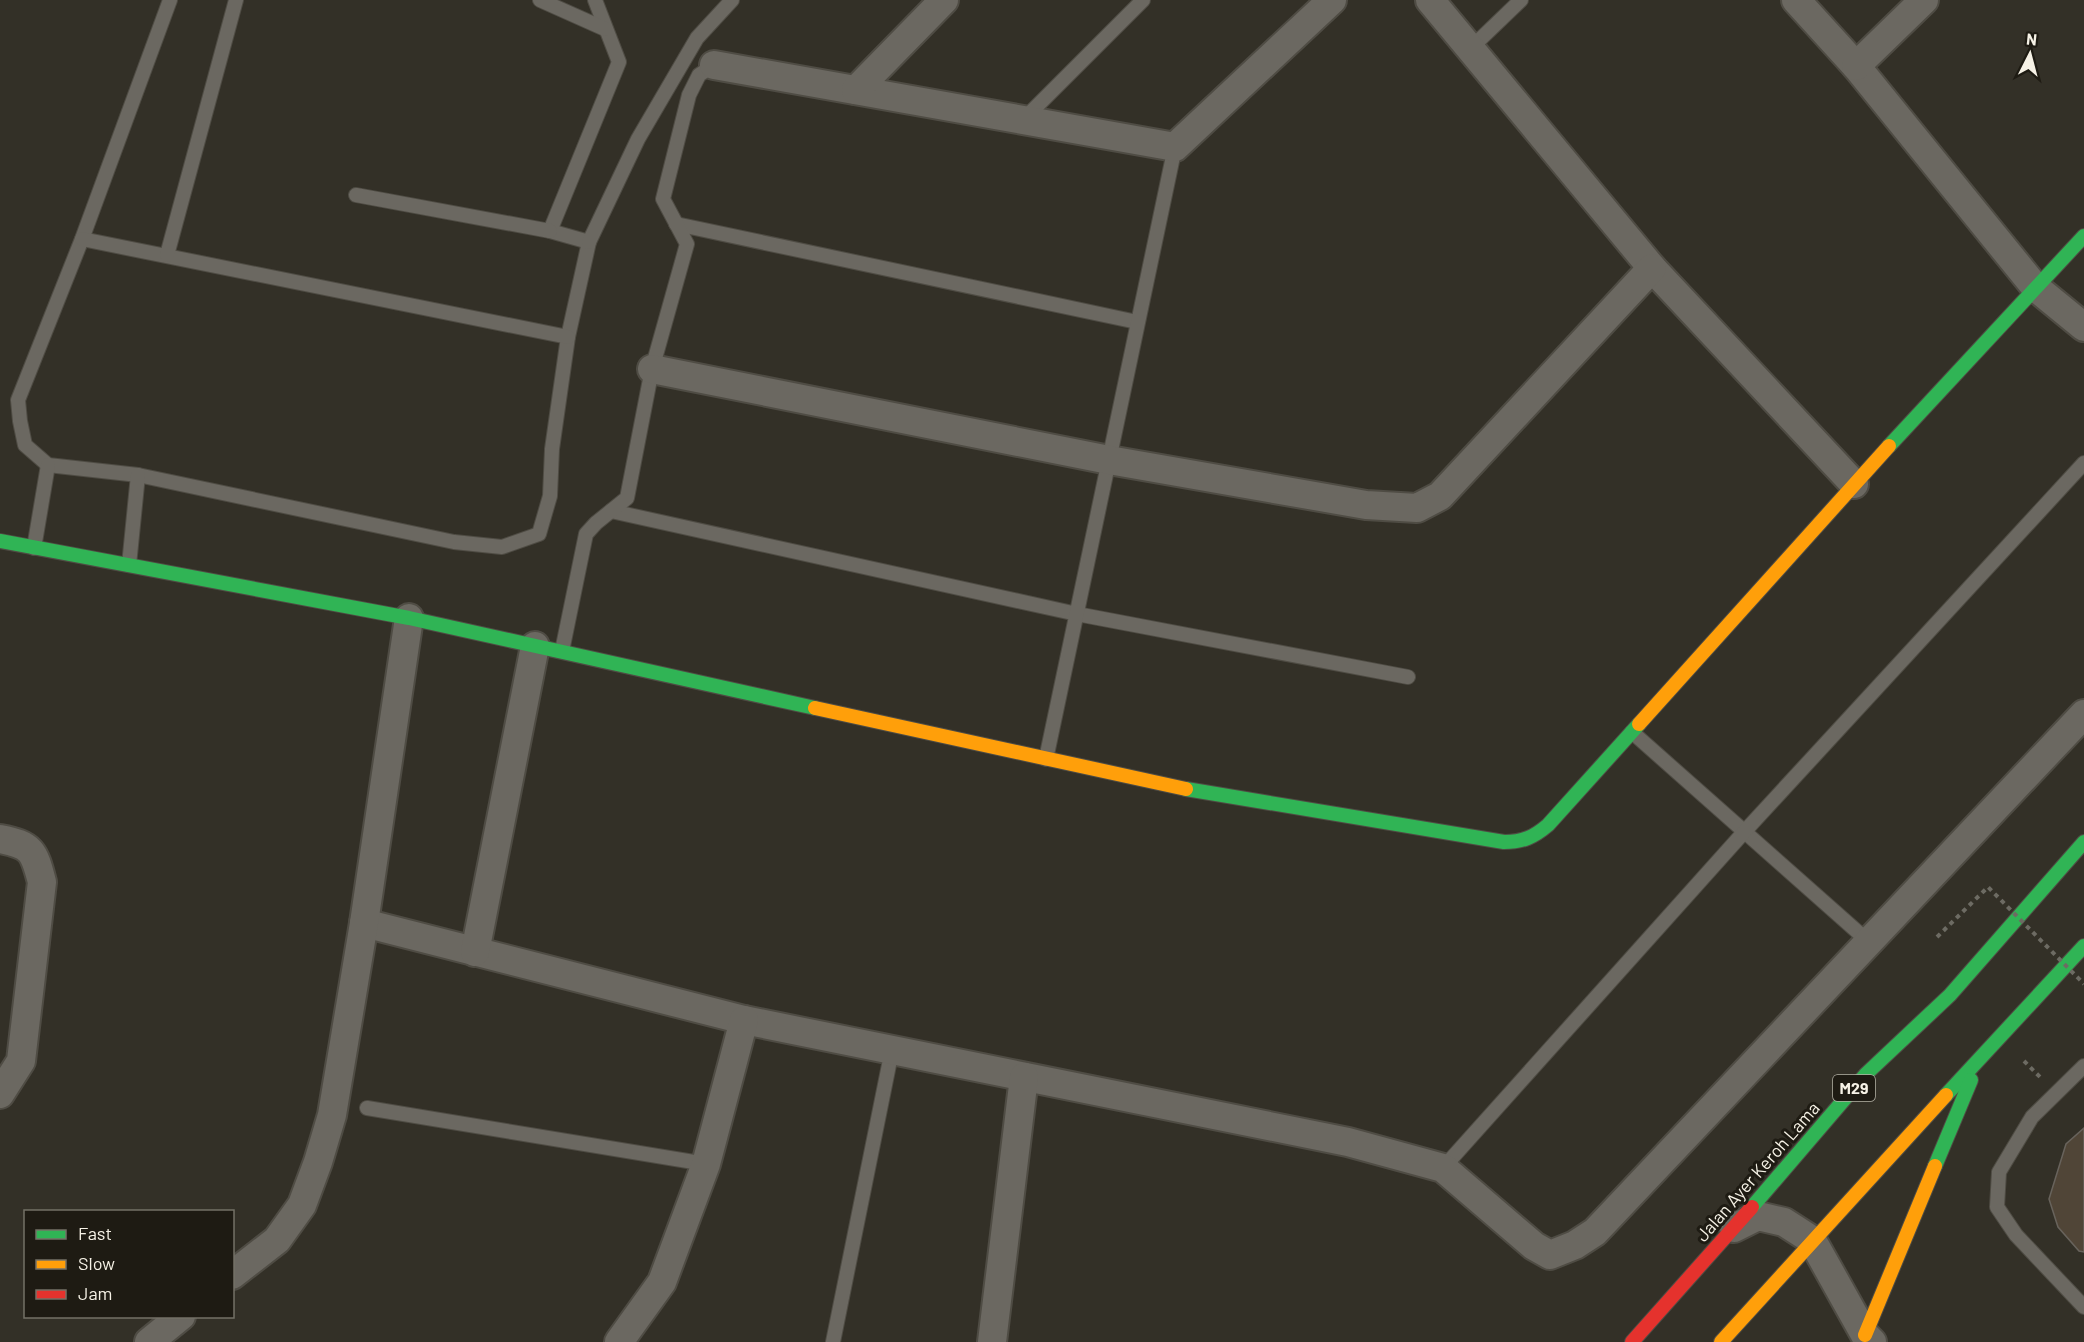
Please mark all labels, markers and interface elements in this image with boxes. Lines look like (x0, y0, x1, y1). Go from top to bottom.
north arrow (2000, 24, 2060, 84)
text: N (2025, 29, 2038, 49)
road number: M29 (1833, 1075, 1875, 1101)
street label: Jalan Ayer Keroh Lama (1691, 1097, 1824, 1246)
legend (24, 1210, 234, 1318)
text: Fast (78, 1222, 112, 1244)
text: Slow (78, 1252, 115, 1274)
text: Jam (78, 1282, 112, 1304)

